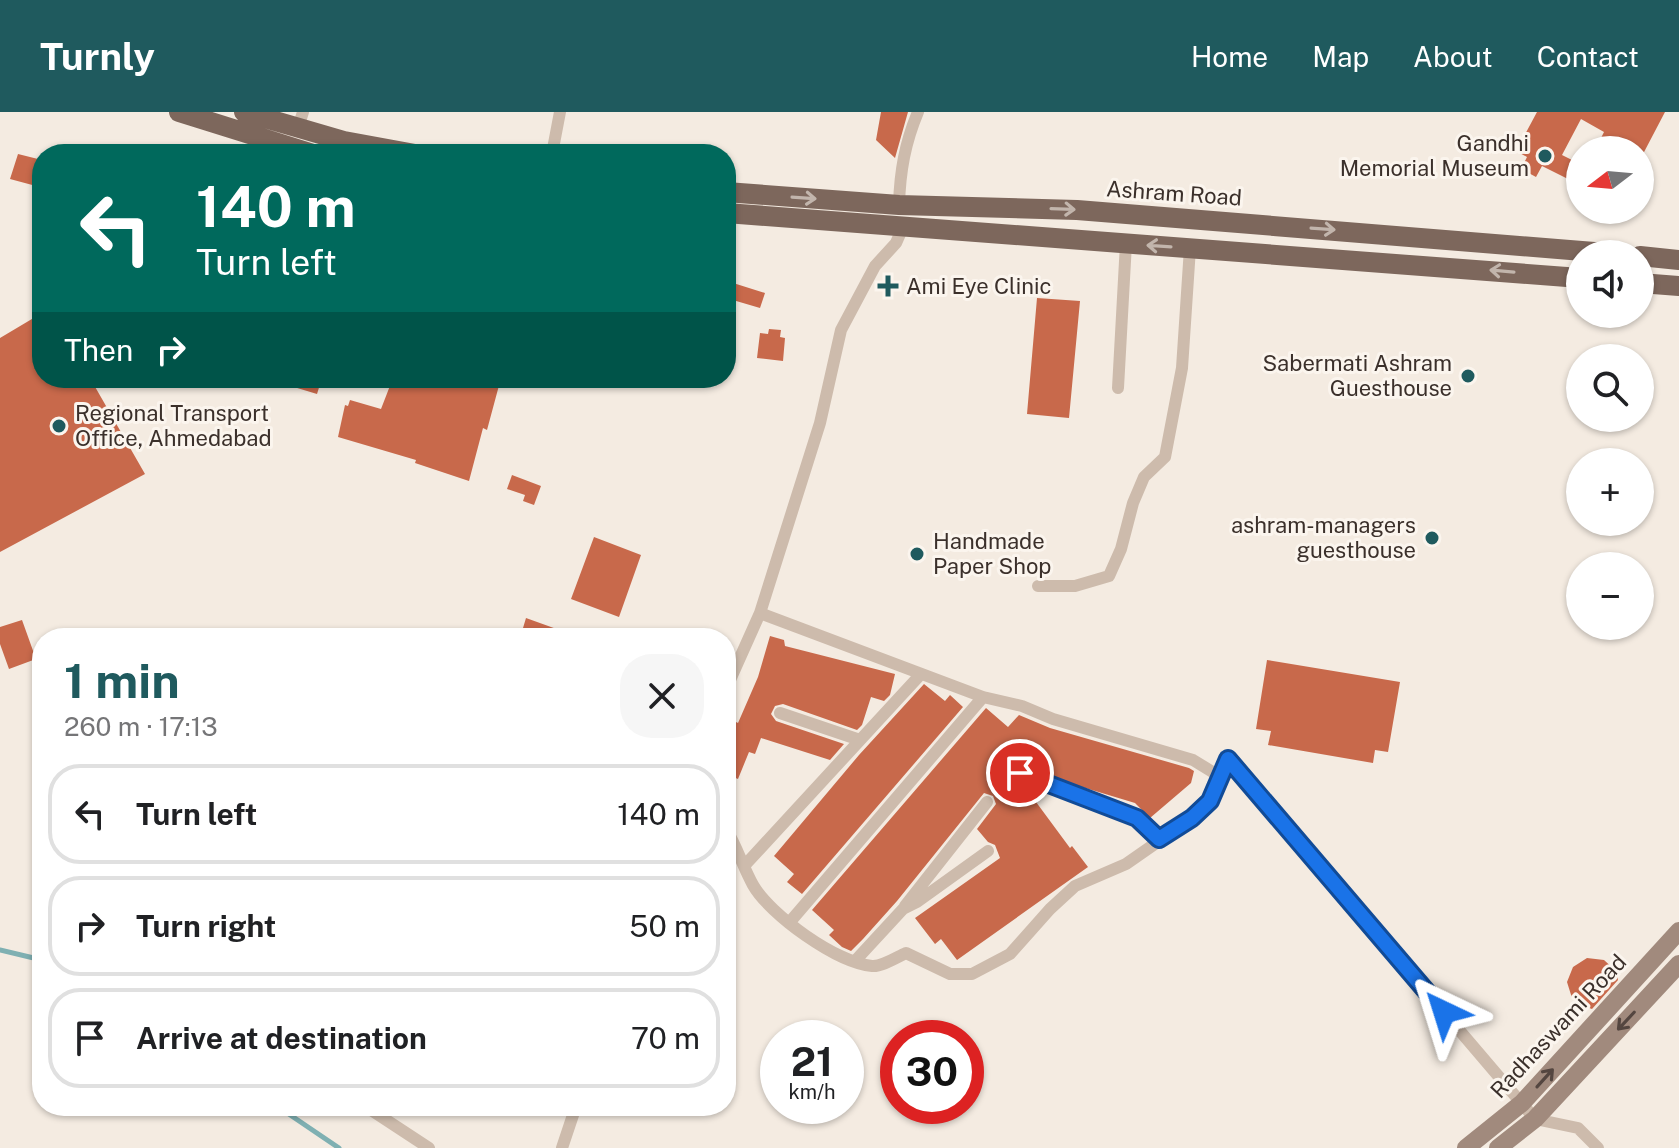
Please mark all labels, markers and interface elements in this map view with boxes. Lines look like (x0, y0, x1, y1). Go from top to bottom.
text: Turnly (40, 34, 155, 79)
text: Home (1191, 40, 1268, 73)
text: Map (1312, 40, 1369, 73)
text: About (1413, 40, 1493, 73)
text: Contact (1537, 40, 1639, 73)
place label: Gandhi Memorial Museum (1340, 130, 1529, 181)
north arrow (1566, 136, 1654, 224)
map controls (1566, 136, 1654, 640)
marker: Gandhi Memorial Museum (1536, 147, 1554, 165)
text: 140 m (196, 174, 356, 240)
street label: Ashram Road (1105, 175, 1243, 211)
icon: left (64, 176, 168, 280)
one-way arrow (790, 191, 817, 206)
one-way arrow (1049, 202, 1076, 217)
one-way arrow (1309, 222, 1336, 237)
one-way arrow (1146, 238, 1173, 253)
button: sound (1566, 240, 1654, 328)
text: Turn left (196, 241, 337, 283)
one-way arrow (1489, 263, 1516, 278)
place label: Ami Eye Clinic (906, 273, 1051, 299)
marker: Ami Eye Clinic (877, 275, 899, 297)
icon: right (149, 328, 193, 372)
text: Then (64, 332, 133, 368)
button: search (1566, 344, 1654, 432)
place label: Sabermati Ashram Guesthouse (1262, 350, 1452, 401)
marker: Sabermati Ashram Guesthouse (1459, 367, 1477, 385)
place label: Regional Transport Office, Ahmedabad (75, 400, 272, 451)
marker: Regional Transport Office, Ahmedabad (50, 417, 68, 435)
button: + (1566, 448, 1654, 536)
place label: ashram-managers guesthouse (1231, 512, 1416, 563)
place label: Handmade Paper Shop (933, 528, 1051, 579)
marker: ashram-managers guesthouse (1423, 529, 1441, 547)
marker: Handmade Paper Shop (908, 545, 926, 563)
button: − (1566, 552, 1654, 640)
text: 1 min (64, 652, 180, 709)
button: close (620, 654, 704, 738)
text: 260 m · 17:13 (64, 711, 218, 742)
pin (986, 739, 1054, 807)
icon: arrive (998, 751, 1042, 795)
icon: left (68, 792, 112, 836)
text: Turn left (136, 796, 257, 832)
text: 140 m (617, 796, 700, 832)
icon: right (68, 904, 112, 948)
text: Turn right (136, 908, 276, 944)
text: 50 m (629, 908, 700, 944)
street label: Radhaswami Road (1485, 949, 1631, 1103)
position arrow (1402, 970, 1486, 1054)
one-way arrow (1616, 1011, 1635, 1031)
icon: arrive (68, 1016, 112, 1060)
text: Arrive at destination (136, 1020, 427, 1056)
text: 70 m (631, 1020, 700, 1056)
speed limit sign: 30 (880, 1020, 984, 1124)
text: 21 (791, 1038, 833, 1085)
one-way arrow (1536, 1069, 1554, 1089)
text: km/h (788, 1080, 836, 1104)

